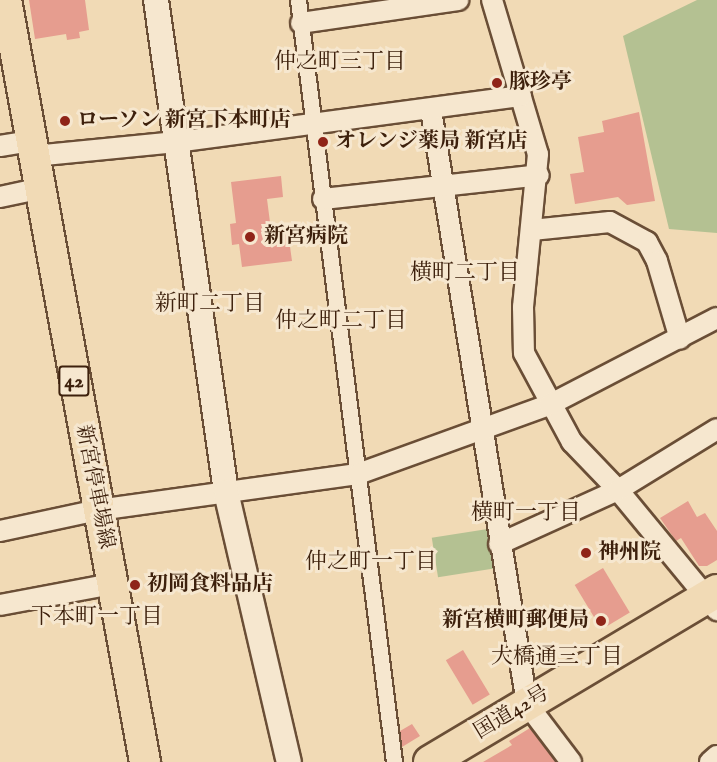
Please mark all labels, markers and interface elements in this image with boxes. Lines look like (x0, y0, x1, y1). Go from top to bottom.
district label: 仲之町三丁目 (274, 50, 406, 76)
place label: 豚珍亭 (509, 70, 572, 96)
marker: 豚珍亭 (490, 76, 504, 90)
place label: ローソン 新宮下本町店 (77, 108, 292, 134)
marker: ローソン 新宮下本町店 (58, 114, 72, 128)
place label: オレンジ薬局 新宮店 (335, 129, 529, 155)
marker: オレンジ薬局 新宮店 (316, 135, 330, 149)
place label: 新宮病院 (264, 224, 348, 250)
marker: 新宮病院 (241, 228, 259, 246)
district label: 横町二丁目 (410, 261, 520, 287)
district label: 新町二丁目 (155, 292, 265, 318)
district label: 仲之町二丁目 (275, 309, 407, 335)
road number: 42 (58, 364, 90, 398)
street label: 新宮停車場線 (70, 423, 118, 551)
district label: 横町一丁目 (471, 501, 581, 527)
place label: 神州院 (598, 540, 661, 566)
marker: 神州院 (579, 546, 593, 560)
district label: 仲之町一丁目 (305, 550, 437, 576)
place label: 初岡食料品店 (147, 572, 273, 598)
marker: 初岡食料品店 (128, 578, 142, 592)
district label: 下本町一丁目 (31, 605, 163, 631)
place label: 新宮横町郵便局 (442, 608, 589, 634)
marker: 新宮横町郵便局 (594, 614, 608, 628)
district label: 大橋通三丁目 (491, 645, 623, 671)
street label: 国道42号 (470, 681, 554, 745)

